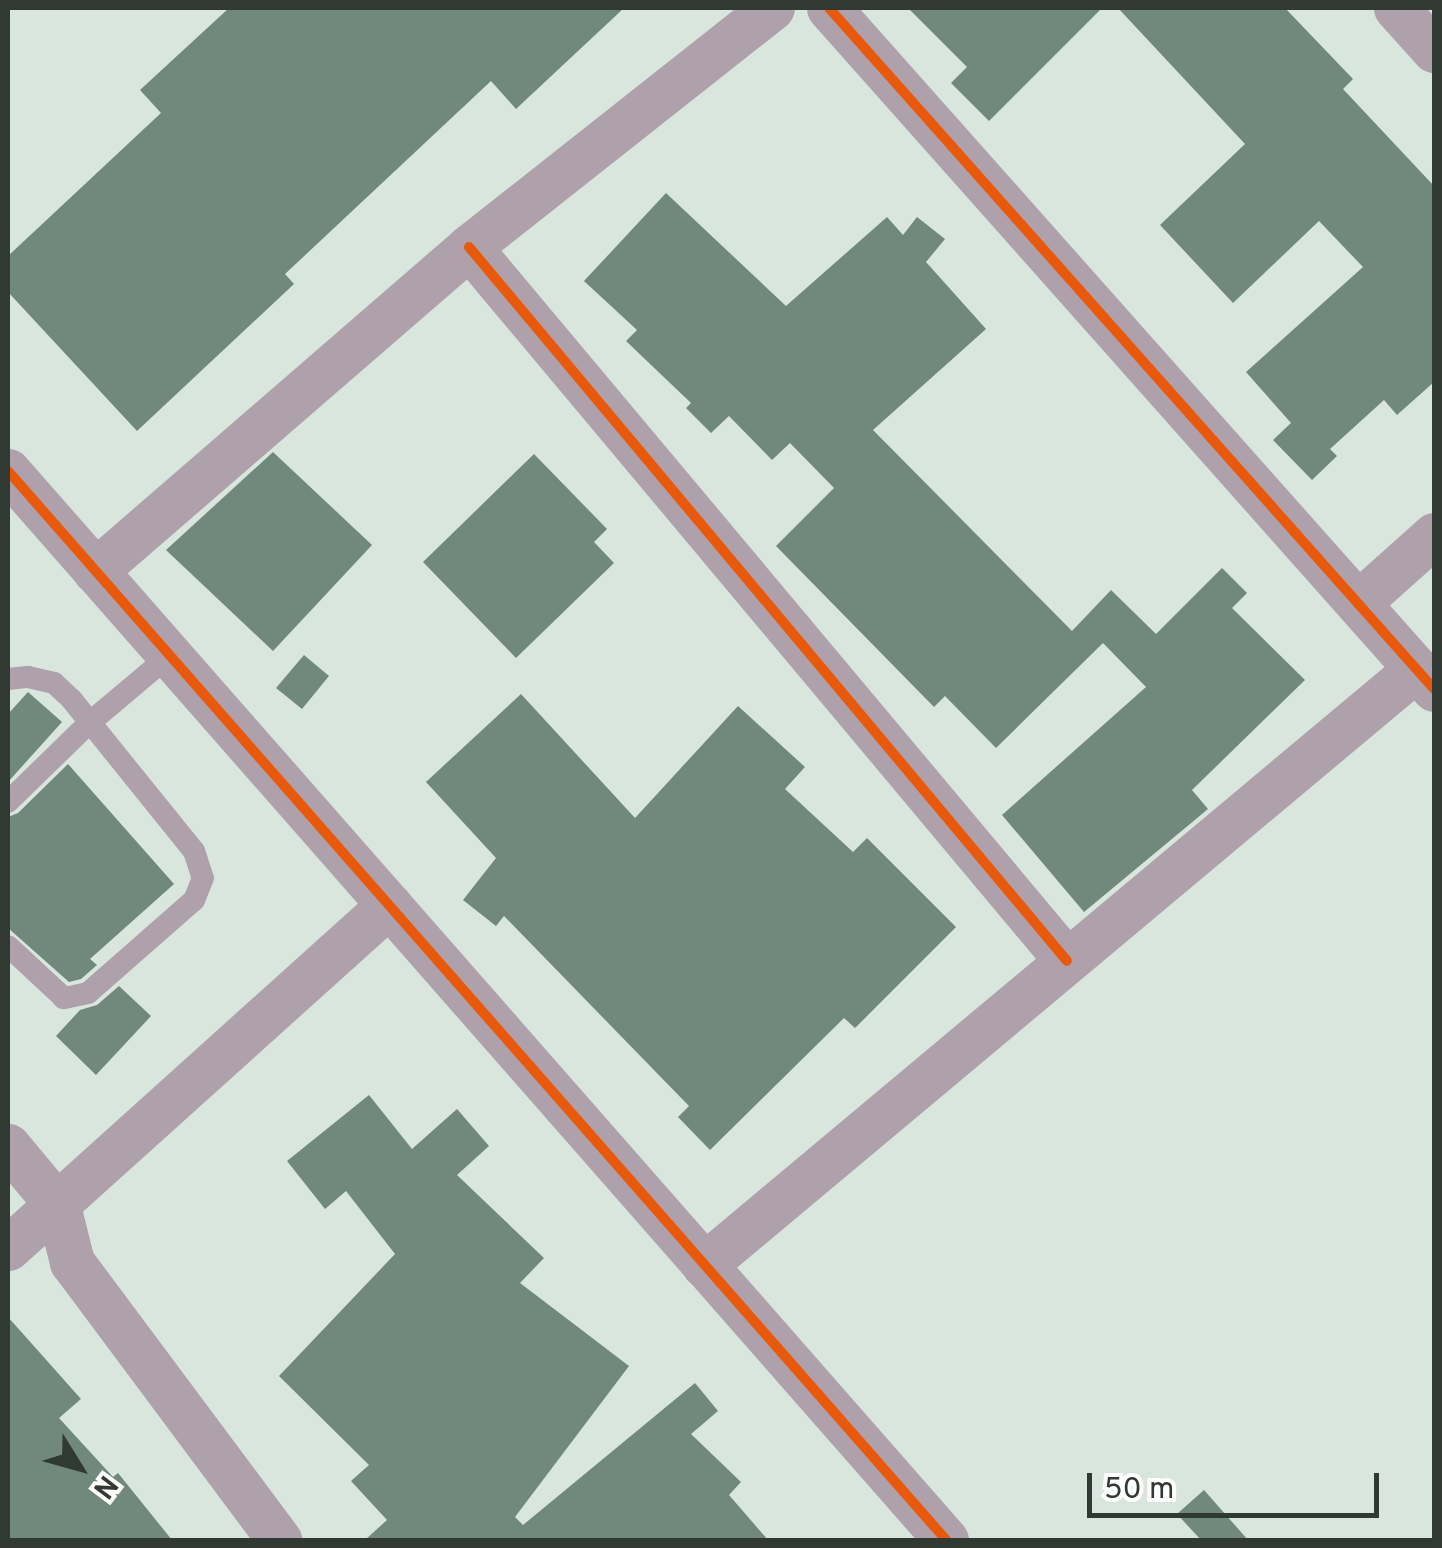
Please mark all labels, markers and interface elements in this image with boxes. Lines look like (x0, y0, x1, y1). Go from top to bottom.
north arrow (30, 1418, 130, 1518)
scale bar (1092, 1453, 1384, 1515)
text: N (84, 1467, 124, 1505)
text: 50 m (1104, 1472, 1174, 1509)

